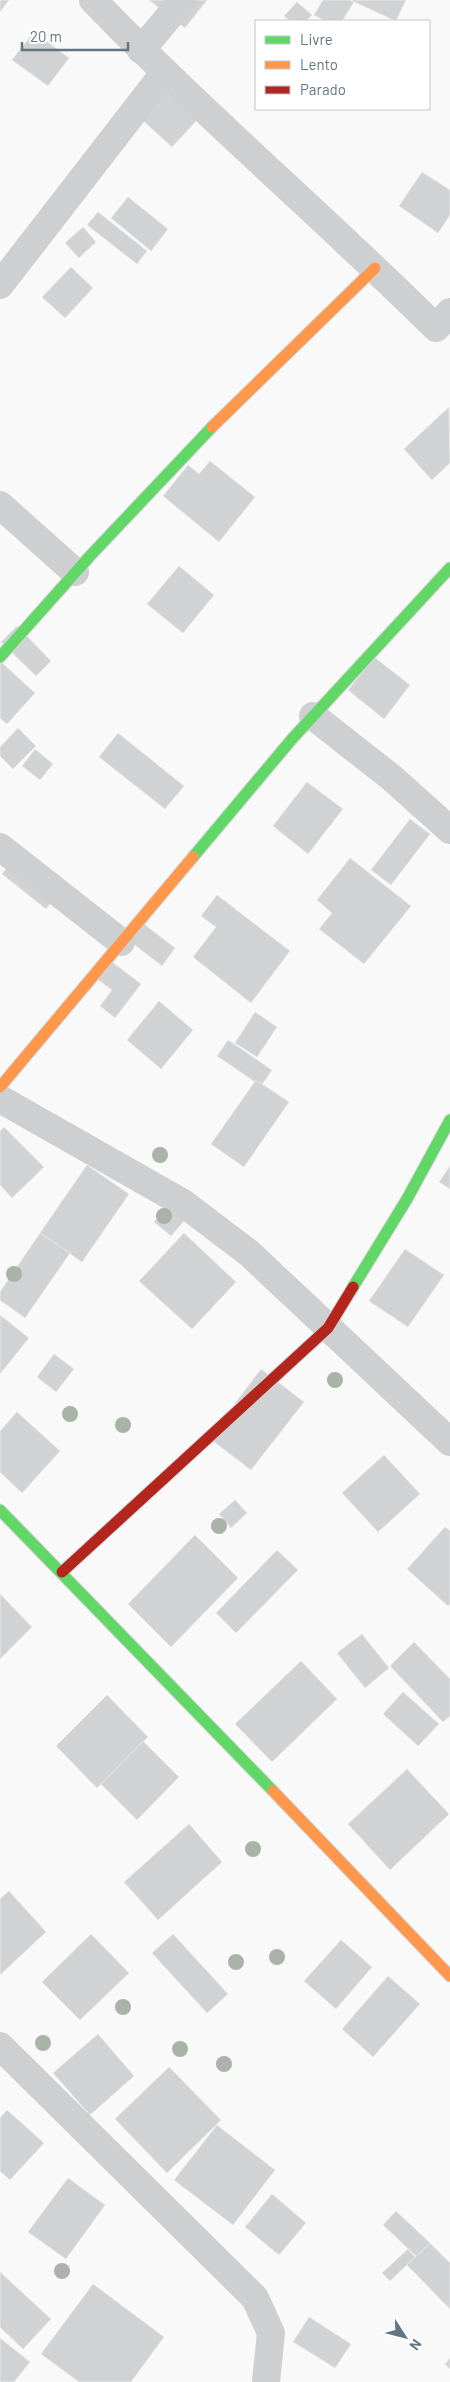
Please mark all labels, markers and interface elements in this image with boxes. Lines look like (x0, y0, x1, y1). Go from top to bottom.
scale bar (22, 20, 129, 52)
legend (255, 20, 430, 110)
text: 20 m (30, 27, 62, 45)
text: Livre (300, 30, 333, 48)
text: Lento (300, 55, 338, 73)
text: Parado (300, 80, 346, 98)
north arrow (380, 2312, 430, 2362)
text: N (406, 2336, 426, 2354)

